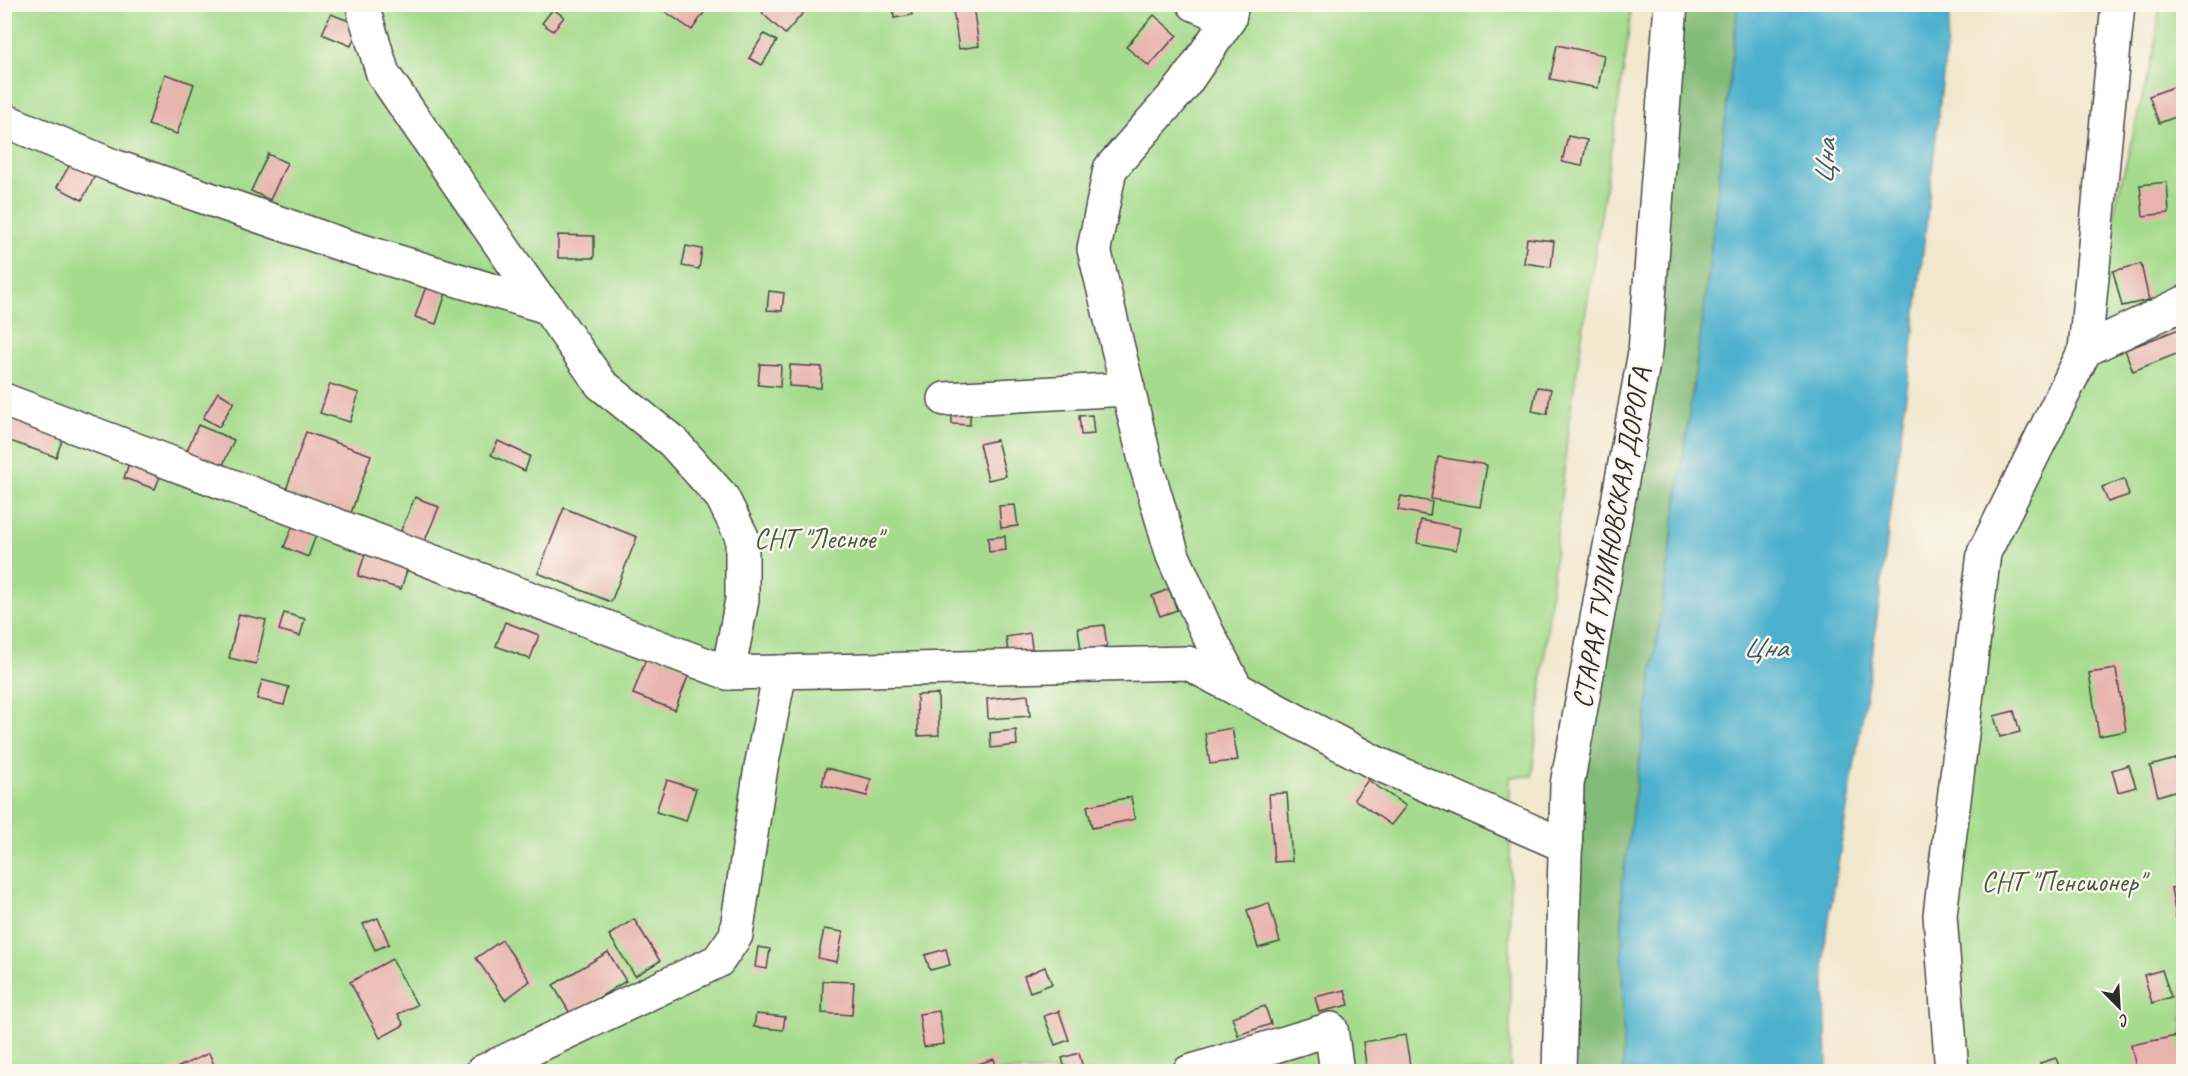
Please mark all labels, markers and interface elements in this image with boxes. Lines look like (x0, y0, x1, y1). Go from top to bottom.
water label: Цна (1803, 135, 1845, 186)
street label: СТАРАЯ ТУЛИНОВСКАЯ ДОРОГА (1564, 364, 1658, 711)
park label: СНТ "Лесное" (754, 521, 887, 556)
water label: Цна (1743, 628, 1790, 666)
park label: СНТ "Пенсионер" (1981, 864, 2150, 899)
north arrow (2089, 977, 2149, 1037)
text: С (2115, 1009, 2132, 1031)

